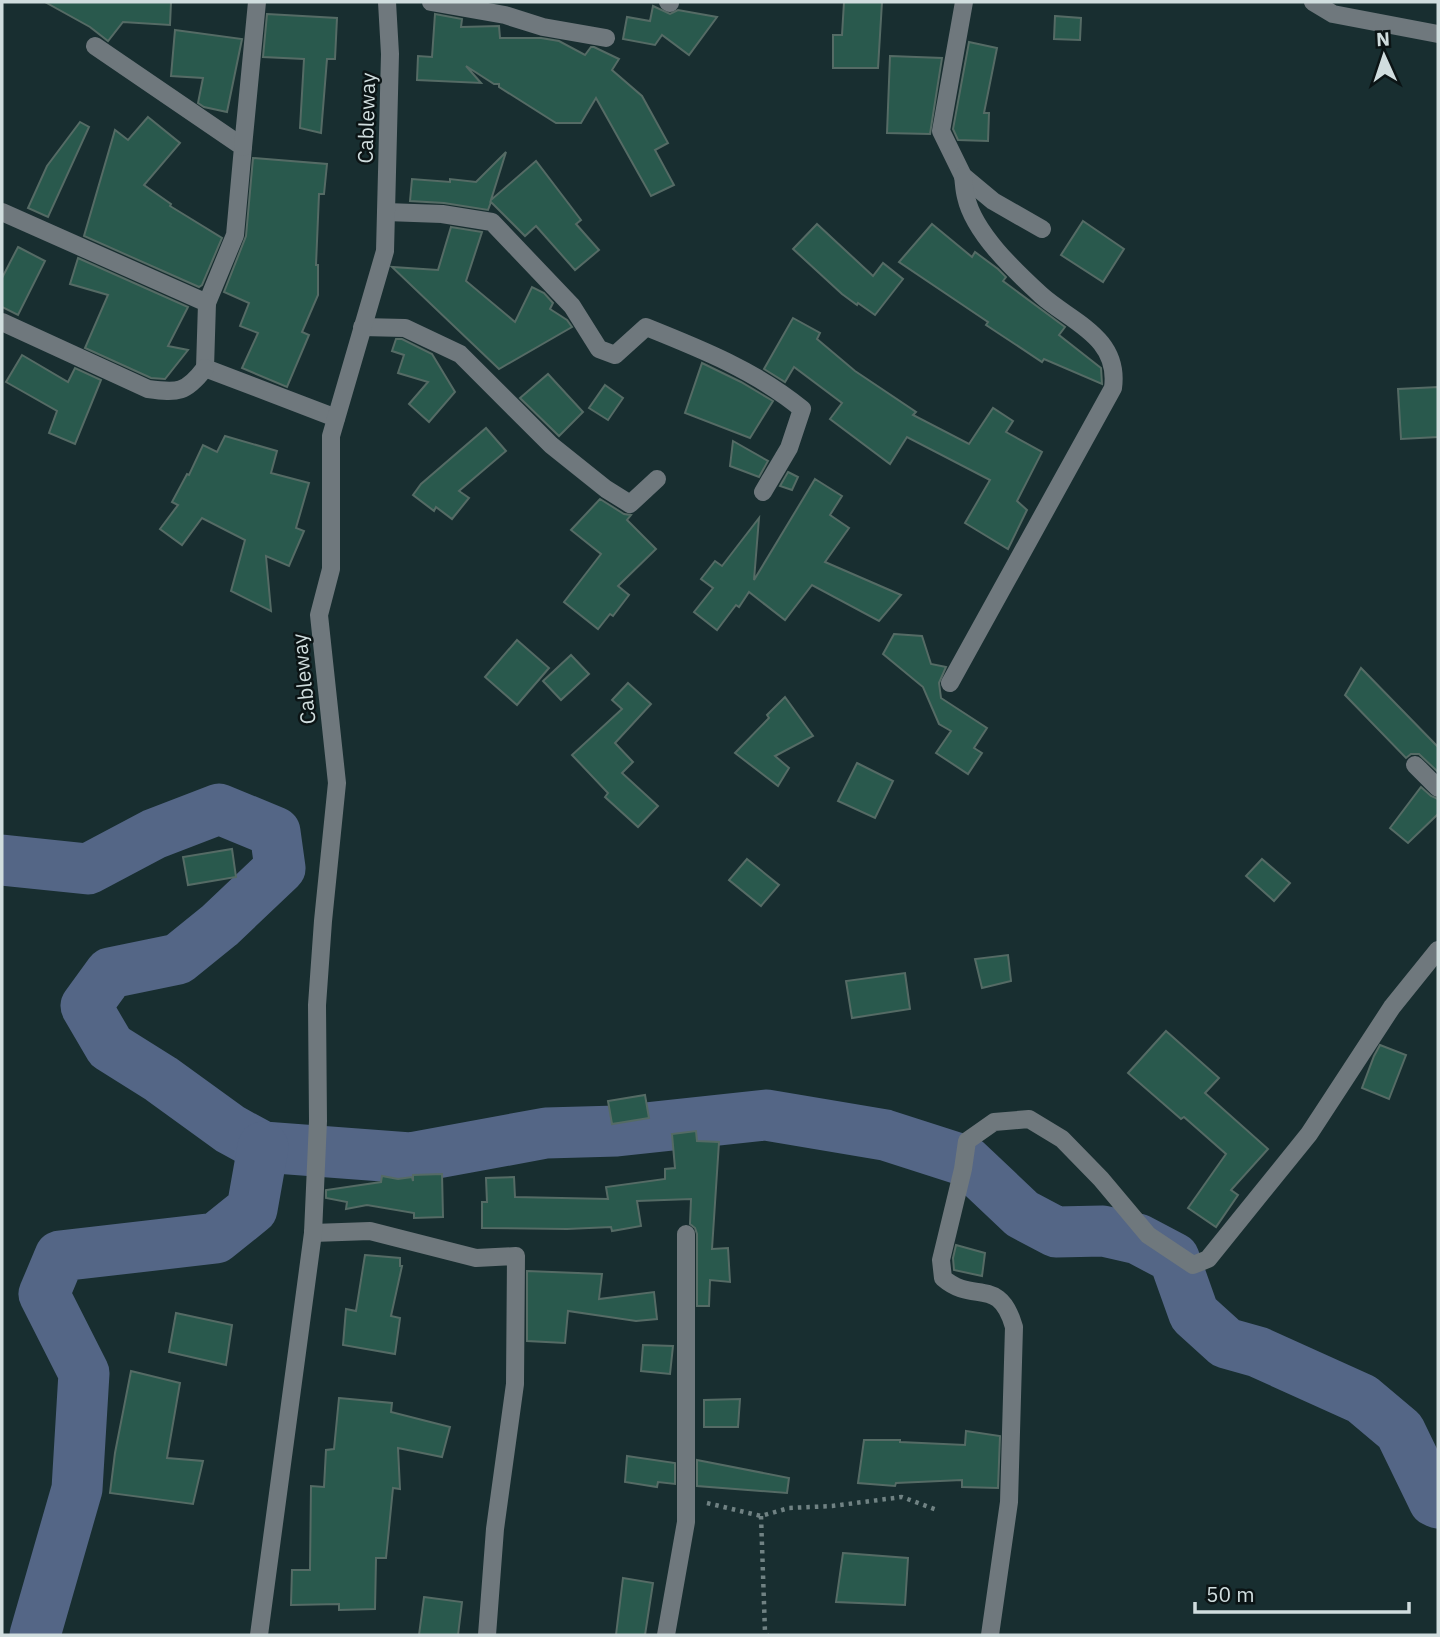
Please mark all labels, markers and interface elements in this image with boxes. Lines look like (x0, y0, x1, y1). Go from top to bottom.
north arrow (1349, 21, 1419, 91)
text: N (1376, 27, 1391, 51)
street label: Cableway (350, 71, 382, 164)
street label: Cableway (284, 632, 322, 726)
scale bar (1195, 1570, 1408, 1614)
text: 50 m (1206, 1580, 1255, 1608)

